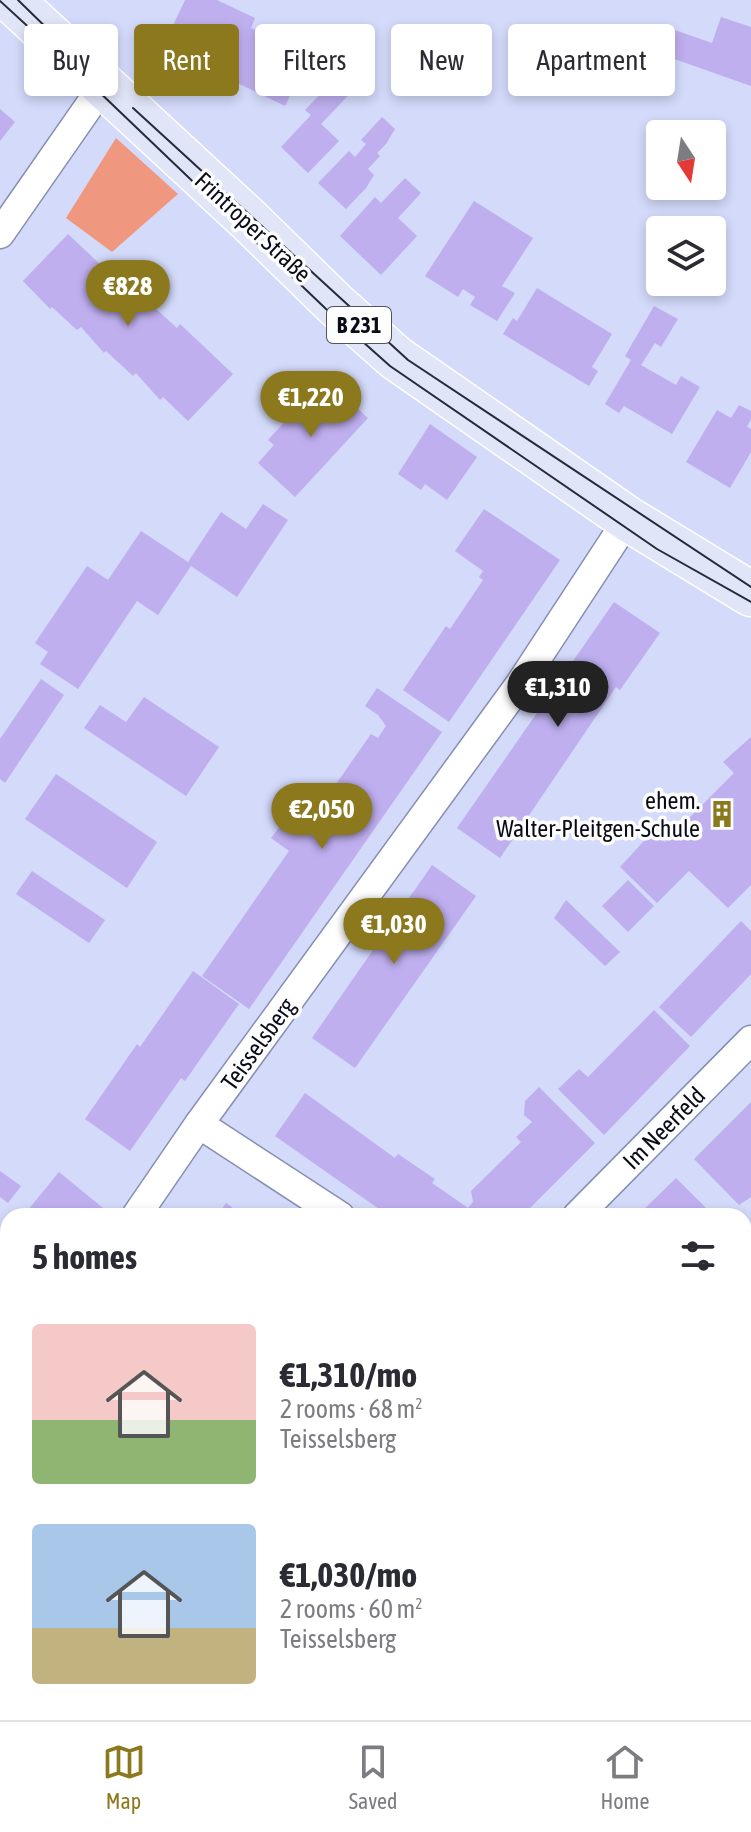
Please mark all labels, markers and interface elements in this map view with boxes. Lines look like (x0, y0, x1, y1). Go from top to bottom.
chip: Buy (24, 24, 118, 96)
chip: Rent (134, 24, 239, 96)
chip: Filters (255, 24, 375, 96)
chip: New (391, 24, 492, 96)
chip: Apartment (508, 24, 675, 96)
north arrow (646, 120, 726, 200)
map controls (646, 120, 726, 296)
street label: Frintroper Straße (190, 167, 316, 287)
button: layers (646, 216, 726, 296)
pin: €828 (81, 260, 175, 328)
text: €828 (104, 271, 152, 301)
road number: B 231 (327, 307, 391, 343)
pin: €1,220 (246, 371, 376, 439)
text: €1,220 (278, 382, 344, 412)
pin: €1,310 (493, 661, 623, 729)
text: €1,310 (525, 672, 591, 702)
pin: €2,050 (257, 783, 387, 851)
place label: ehem. Walter-Pleitgen-Schule (496, 787, 700, 842)
text: €2,050 (289, 794, 355, 824)
building icon: ehem. Walter-Pleitgen-Schule (707, 799, 737, 829)
pin: €1,030 (329, 898, 459, 966)
text: €1,030 (361, 909, 427, 939)
street label: Teisselsberg (216, 992, 301, 1095)
street label: Im Neerfeld (618, 1082, 710, 1174)
icon: filters (676, 1234, 720, 1278)
text: 5 homes (32, 1237, 137, 1276)
text: €1,310/mo (280, 1355, 417, 1394)
icon: home (96, 1356, 192, 1452)
text: 2 rooms · 68 m² (280, 1394, 422, 1424)
text: Teisselsberg (280, 1424, 396, 1454)
text: €1,030/mo (280, 1555, 417, 1594)
icon: home (96, 1556, 192, 1652)
text: 2 rooms · 60 m² (280, 1594, 422, 1624)
text: Teisselsberg (280, 1624, 396, 1654)
tab: Map (102, 1740, 146, 1814)
tab: Saved (349, 1740, 397, 1814)
tab: Home (600, 1740, 649, 1814)

